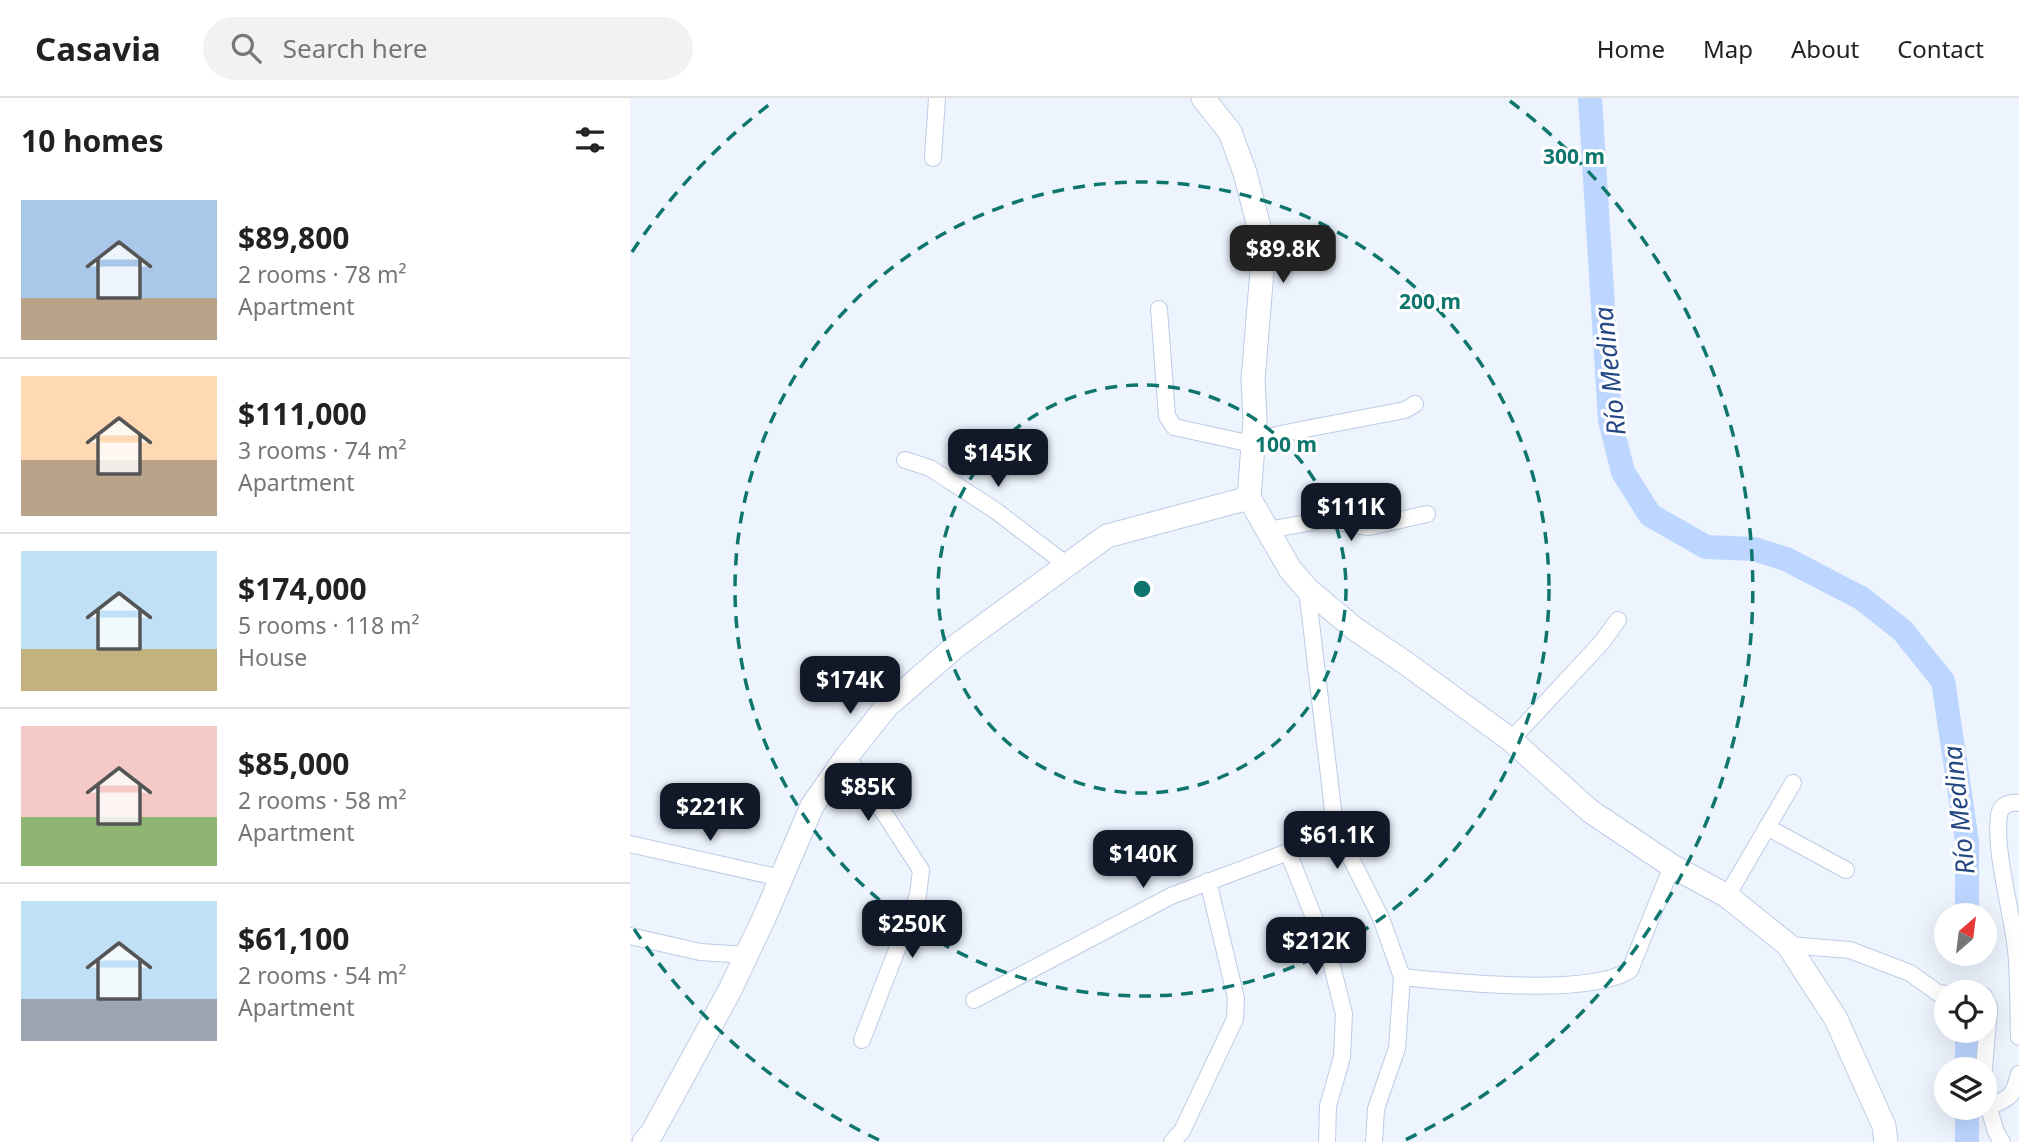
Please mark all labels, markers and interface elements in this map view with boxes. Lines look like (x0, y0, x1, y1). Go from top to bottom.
search box (203, 17, 693, 80)
text: Casavia (35, 26, 161, 71)
icon: search (227, 29, 265, 67)
text: Search here (283, 30, 427, 66)
text: Home (1597, 32, 1665, 65)
text: Map (1703, 32, 1753, 65)
text: About (1791, 32, 1859, 65)
text: Contact (1897, 32, 1984, 65)
text: 10 homes (21, 120, 164, 161)
icon: filters (571, 121, 609, 159)
text: 300 m (1543, 142, 1605, 170)
text: $89,800 (238, 217, 350, 258)
pin: $89.8K (1226, 226, 1340, 285)
icon: home (77, 228, 161, 312)
text: $89.8K (1246, 232, 1320, 264)
text: 2 rooms · 78 m² (238, 258, 407, 290)
text: 200 m (1399, 287, 1461, 315)
text: Apartment (238, 290, 355, 322)
water label: Río Medina (1584, 305, 1634, 437)
text: $111,000 (238, 393, 367, 434)
icon: home (77, 404, 161, 488)
pin: $145K (949, 430, 1047, 489)
text: 100 m (1255, 430, 1317, 458)
text: 3 rooms · 74 m² (238, 434, 407, 466)
text: $145K (964, 436, 1032, 468)
text: Apartment (238, 466, 355, 498)
pin: $111K (1302, 484, 1400, 543)
text: $111K (1317, 490, 1385, 522)
text: $174,000 (238, 568, 367, 609)
centre of rings (1130, 577, 1154, 601)
icon: home (77, 579, 161, 663)
text: 5 rooms · 118 m² (238, 609, 420, 641)
text: House (238, 641, 307, 673)
pin: $174K (801, 656, 899, 716)
text: $174K (816, 663, 884, 695)
text: $85,000 (238, 743, 350, 784)
water label: Río Medina (1933, 744, 1983, 876)
icon: home (77, 754, 161, 838)
pin: $85K (827, 764, 909, 823)
text: $85K (841, 770, 895, 802)
text: 2 rooms · 58 m² (238, 784, 407, 816)
pin: $221K (661, 784, 759, 843)
text: $221K (676, 790, 744, 822)
pin: $61.1K (1280, 812, 1394, 871)
text: Apartment (238, 816, 355, 848)
text: $61.1K (1300, 818, 1374, 850)
pin: $140K (1094, 830, 1192, 890)
text: $140K (1109, 837, 1177, 869)
pin: $250K (863, 900, 961, 960)
north arrow (1934, 903, 1997, 966)
map controls (1934, 903, 1997, 1120)
text: $250K (878, 907, 946, 939)
text: $61,100 (238, 918, 350, 959)
pin: $212K (1267, 918, 1365, 977)
text: $212K (1282, 924, 1350, 956)
icon: home (77, 929, 161, 1013)
text: 2 rooms · 54 m² (238, 959, 407, 991)
button: locate (1934, 980, 1997, 1043)
text: Apartment (238, 991, 355, 1023)
button: layers (1934, 1057, 1997, 1120)

